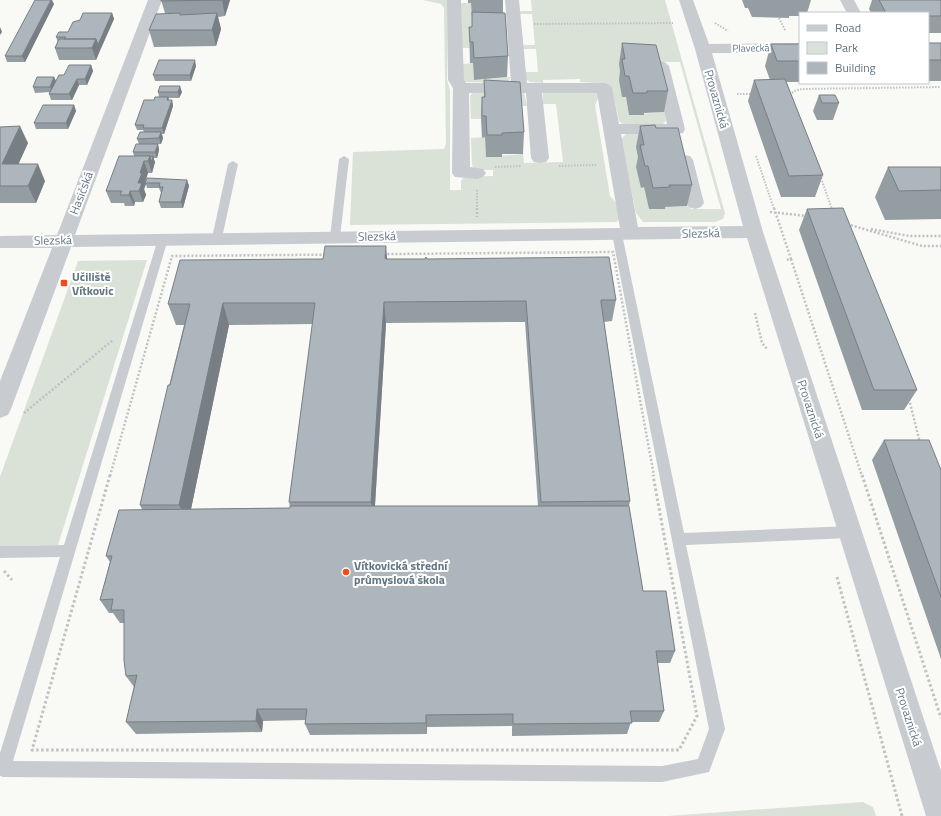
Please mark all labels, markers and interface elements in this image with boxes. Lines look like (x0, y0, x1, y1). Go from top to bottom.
legend (799, 12, 929, 84)
text: Road (835, 18, 861, 37)
text: Park (835, 38, 858, 57)
street label: Plavecká (732, 40, 770, 56)
text: Building (835, 58, 876, 77)
street label: Provaznická (700, 67, 734, 131)
street label: Hasičská (64, 169, 98, 217)
street label: Slezská (682, 223, 720, 243)
street label: Slezská (358, 226, 396, 246)
street label: Slezská (34, 230, 72, 250)
place label: Učiliště Vítkovic (72, 267, 114, 300)
marker: Učiliště Vítkovic (59, 278, 69, 288)
street label: Provaznická (793, 377, 829, 441)
place label: Vítkovická střední průmyslová škola (354, 556, 448, 589)
marker: Vítkovická střední průmyslová škola (341, 567, 351, 577)
street label: Provaznická (891, 685, 927, 749)

